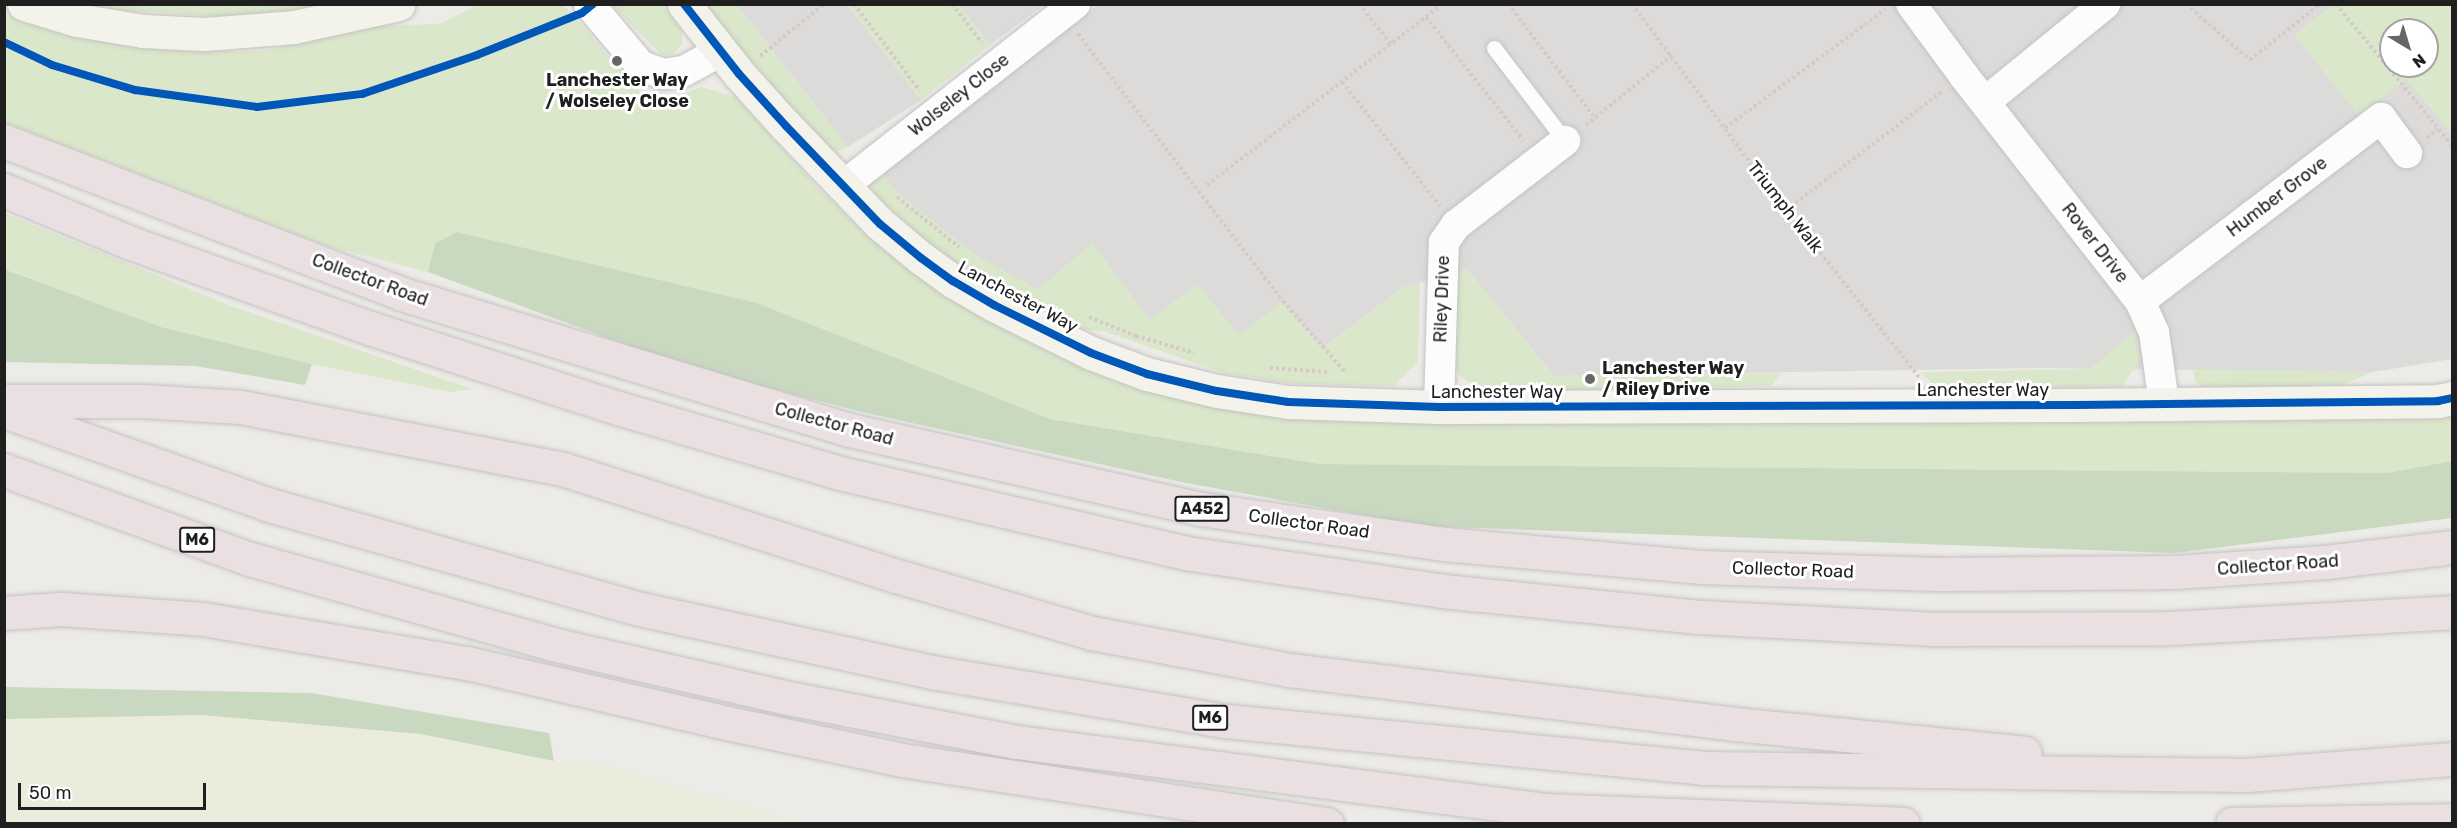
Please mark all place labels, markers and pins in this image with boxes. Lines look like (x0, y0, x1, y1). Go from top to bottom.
marker: Lanchester Way / Wolseley Close (610, 54, 624, 68)
place label: Lanchester Way / Wolseley Close (545, 70, 689, 112)
place label: Lanchester Way / Riley Drive (1602, 358, 1745, 400)
marker: Lanchester Way / Riley Drive (1583, 372, 1597, 386)

